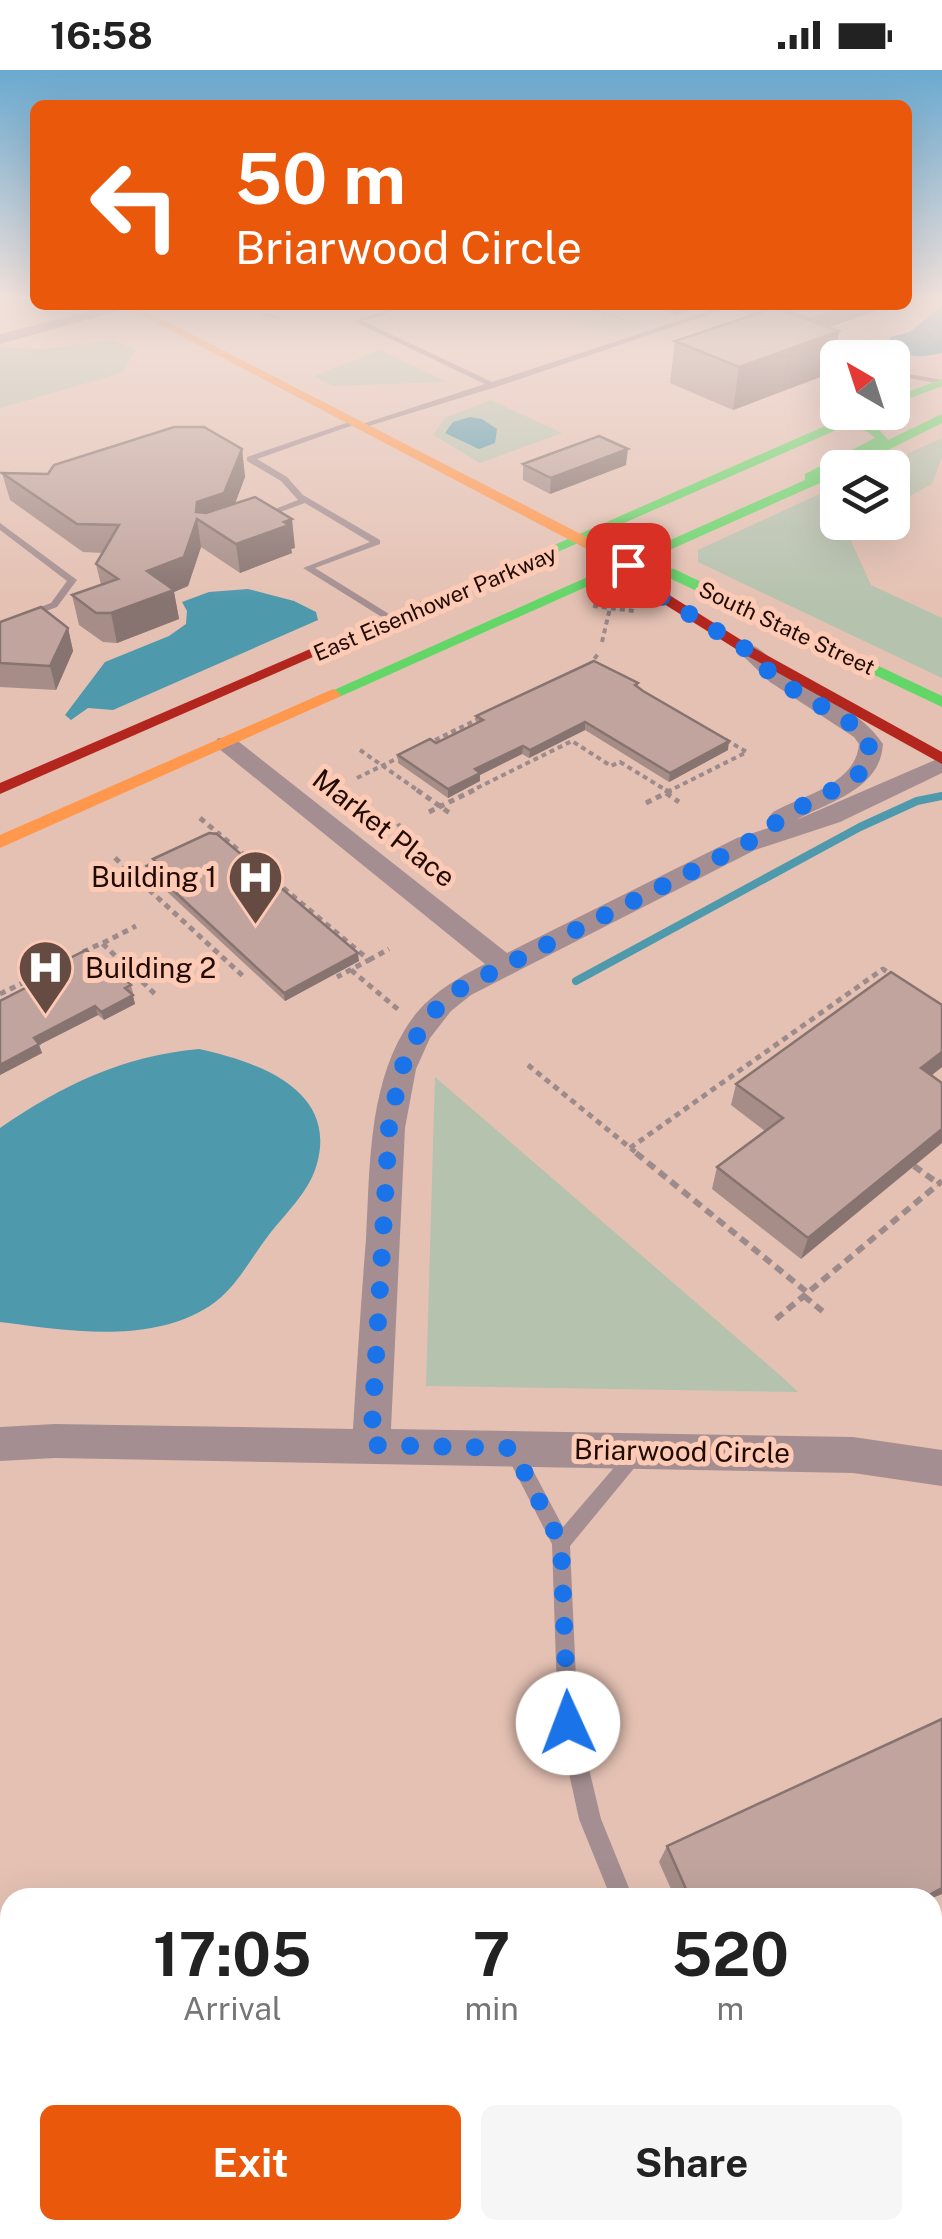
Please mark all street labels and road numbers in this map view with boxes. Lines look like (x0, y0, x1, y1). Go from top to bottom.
street label: East Eisenhower Parkway (310, 540, 561, 666)
street label: South State Street (695, 576, 879, 680)
street label: Market Place (306, 762, 462, 893)
street label: Briarwood Circle (574, 1432, 790, 1469)

